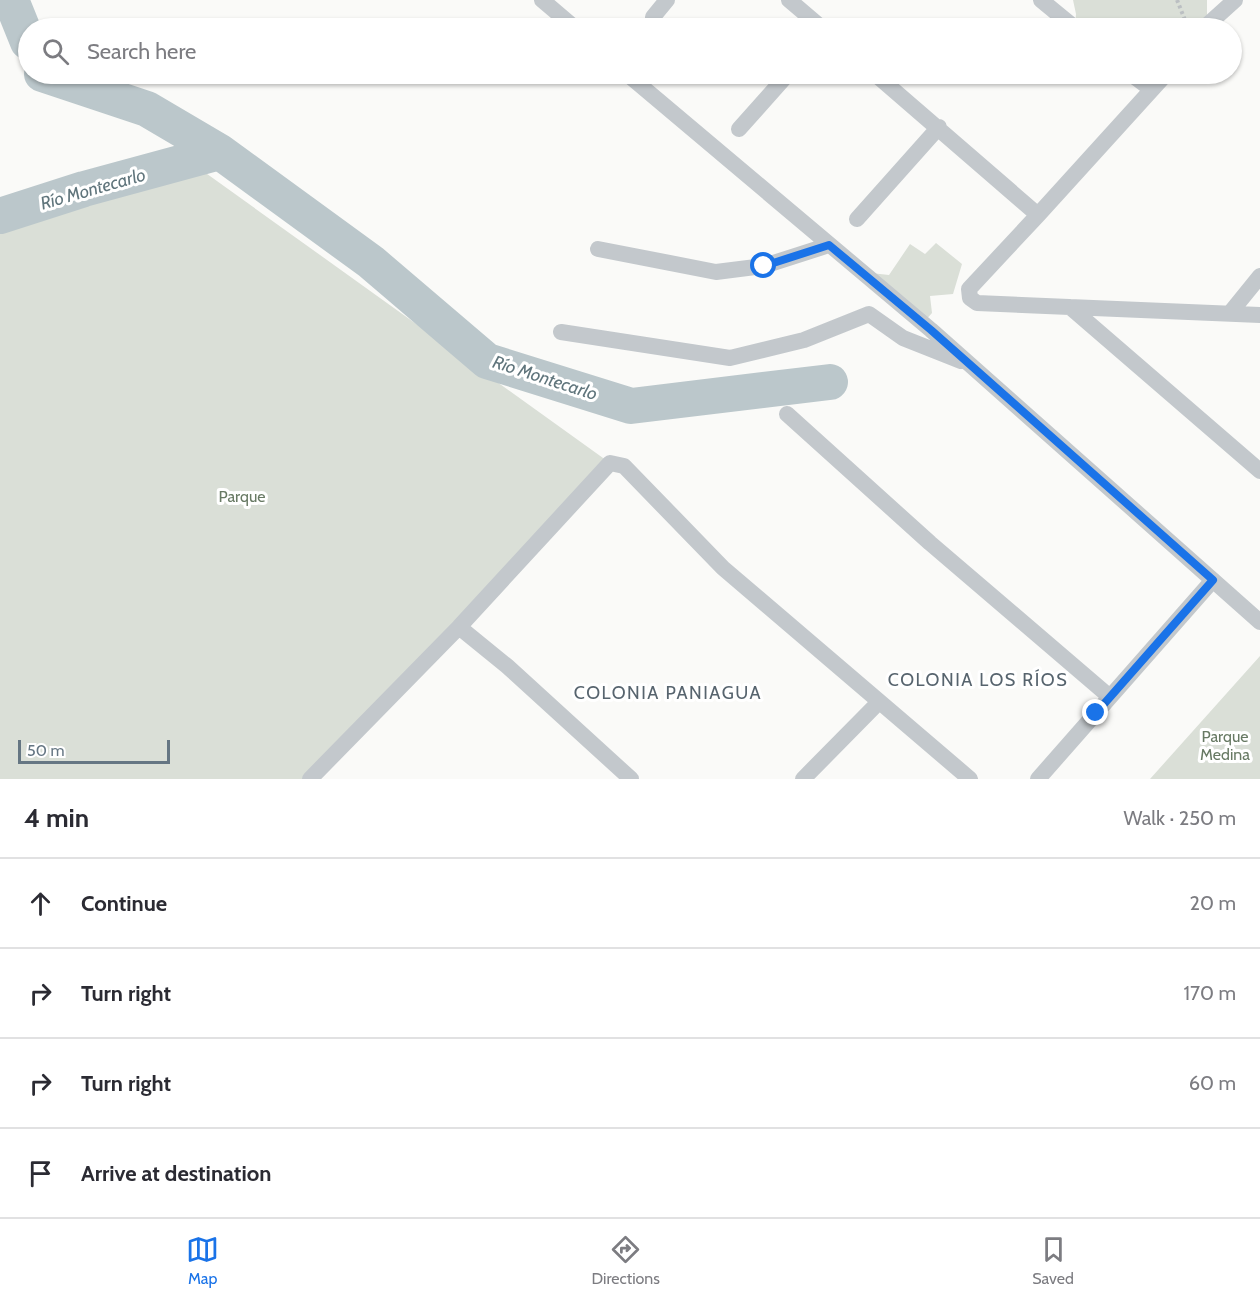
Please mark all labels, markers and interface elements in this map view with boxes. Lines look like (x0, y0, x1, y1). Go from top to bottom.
search box (18, 18, 1242, 84)
icon: search (39, 35, 72, 68)
text: Search here (87, 38, 196, 65)
water label: Río Montecarlo (38, 163, 148, 215)
route start (750, 252, 776, 278)
water label: Río Montecarlo (490, 351, 600, 405)
park label: Parque (219, 487, 265, 506)
district label: COLONIA LOS RÍOS (888, 669, 1068, 691)
district label: COLONIA PANIAGUA (574, 682, 762, 704)
route end (1082, 699, 1108, 725)
park label: Parque Medina (1200, 727, 1250, 764)
scale bar (18, 737, 170, 764)
text: 50 m (27, 741, 64, 760)
text: 4 min (24, 802, 89, 834)
text: Walk · 250 m (1124, 806, 1236, 830)
icon: ahead (24, 887, 57, 920)
text: Continue (81, 890, 167, 917)
text: 20 m (1190, 891, 1236, 915)
icon: right (24, 977, 57, 1010)
text: Turn right (81, 980, 171, 1007)
text: 170 m (1184, 981, 1236, 1005)
icon: right (24, 1067, 57, 1100)
text: Turn right (81, 1070, 171, 1097)
text: 60 m (1189, 1071, 1236, 1095)
icon: arrive (24, 1157, 57, 1190)
text: Arrive at destination (81, 1160, 271, 1187)
tab: Map (186, 1233, 219, 1288)
tab: Directions (592, 1233, 660, 1288)
tab: Saved (1032, 1233, 1074, 1288)

